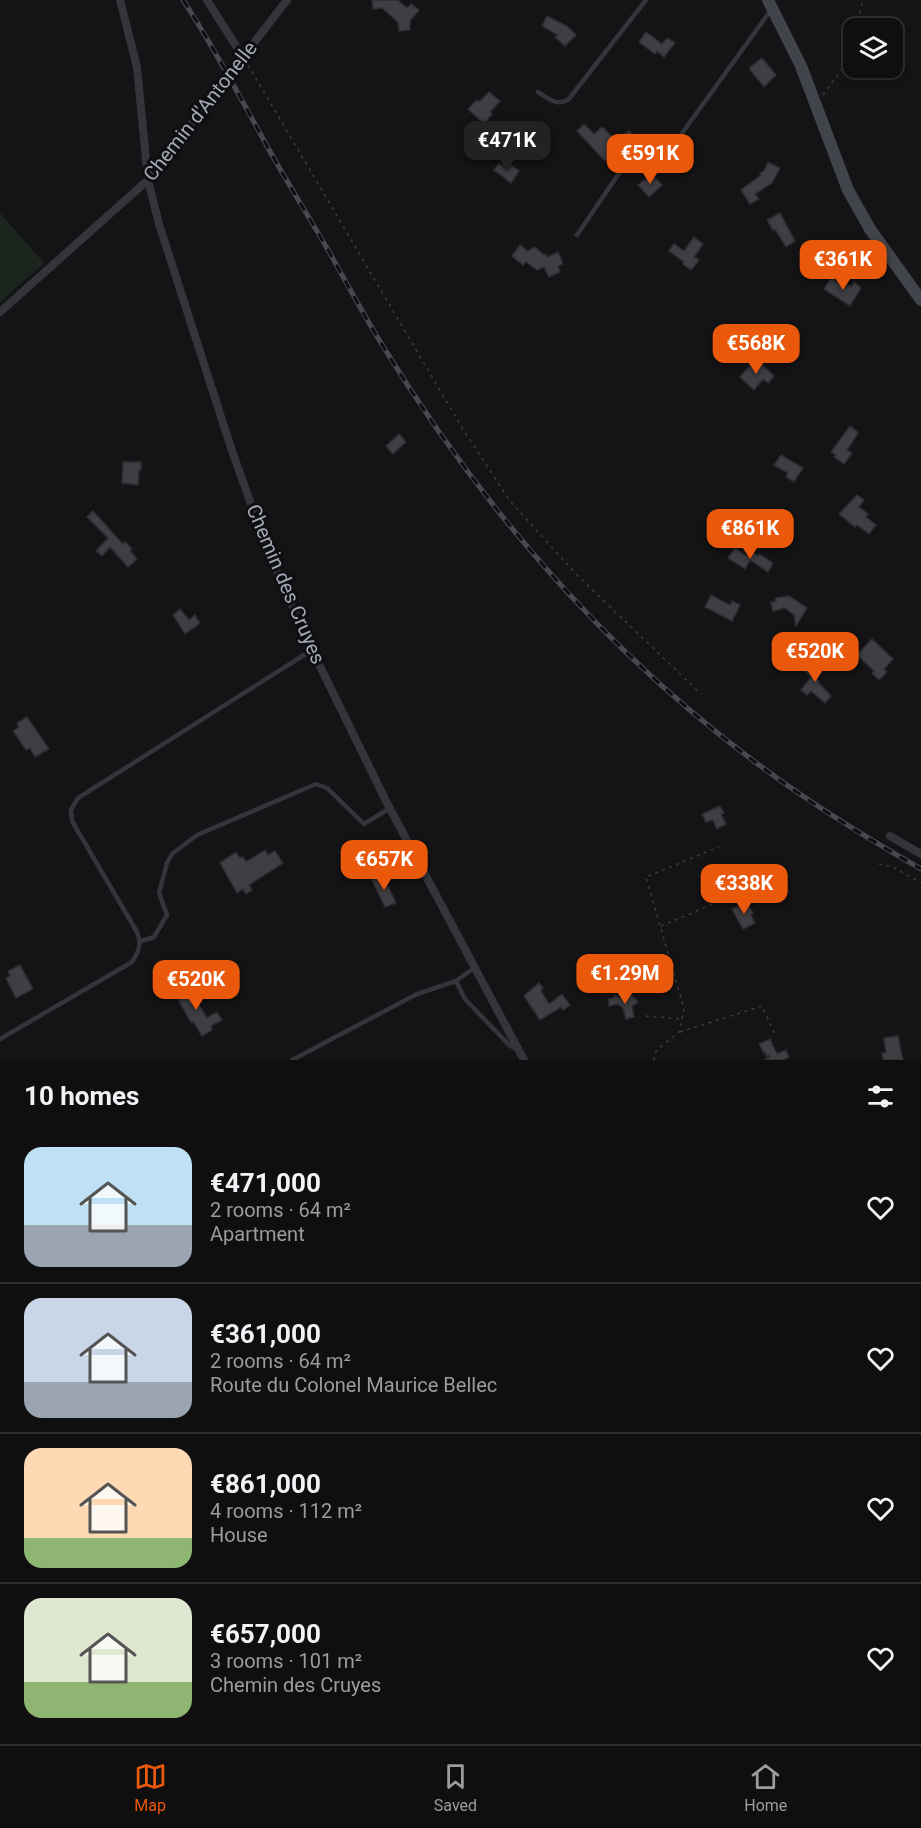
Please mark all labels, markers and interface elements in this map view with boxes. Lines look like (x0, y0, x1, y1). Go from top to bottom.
map controls (843, 18, 903, 78)
button: layers (843, 18, 903, 78)
street label: Chemin d'Antonelle (138, 36, 262, 186)
pin: €471K (465, 121, 549, 172)
text: €471K (478, 128, 536, 152)
pin: €591K (608, 134, 692, 185)
text: €591K (621, 141, 679, 165)
pin: €361K (801, 240, 885, 291)
text: €361K (814, 247, 872, 271)
pin: €568K (714, 324, 798, 375)
text: €568K (727, 331, 785, 355)
street label: Chemin des Cruyes (241, 500, 331, 668)
pin: €861K (708, 509, 792, 560)
text: €861K (721, 516, 779, 540)
pin: €520K (773, 632, 857, 683)
text: €520K (786, 639, 844, 663)
pin: €657K (342, 840, 426, 891)
text: €657K (355, 847, 413, 871)
pin: €338K (702, 864, 786, 915)
text: €338K (715, 871, 773, 895)
pin: €1.29M (576, 954, 674, 1005)
pin: €520K (154, 960, 238, 1011)
text: €1.29M (590, 961, 660, 985)
text: €520K (167, 967, 225, 991)
icon: filters (864, 1080, 897, 1113)
text: 10 homes (24, 1081, 139, 1111)
text: €471,000 (210, 1168, 321, 1198)
icon: home (72, 1171, 144, 1243)
icon: heart (864, 1191, 897, 1224)
text: 2 rooms · 64 m² (210, 1198, 351, 1222)
text: Apartment (210, 1222, 305, 1246)
text: €361,000 (210, 1319, 321, 1349)
icon: home (72, 1322, 144, 1394)
icon: heart (864, 1342, 897, 1375)
text: 2 rooms · 64 m² (210, 1349, 351, 1373)
text: Route du Colonel Maurice Bellec (210, 1373, 497, 1397)
text: €861,000 (210, 1469, 321, 1499)
icon: home (72, 1472, 144, 1544)
icon: heart (864, 1492, 897, 1525)
text: 4 rooms · 112 m² (210, 1499, 362, 1523)
text: House (210, 1523, 268, 1547)
text: €657,000 (210, 1619, 321, 1649)
icon: home (72, 1622, 144, 1694)
icon: heart (864, 1642, 897, 1675)
text: 3 rooms · 101 m² (210, 1649, 362, 1673)
text: Chemin des Cruyes (210, 1673, 381, 1697)
tab: Map (134, 1760, 167, 1815)
tab: Saved (434, 1760, 477, 1815)
tab: Home (744, 1760, 787, 1815)

